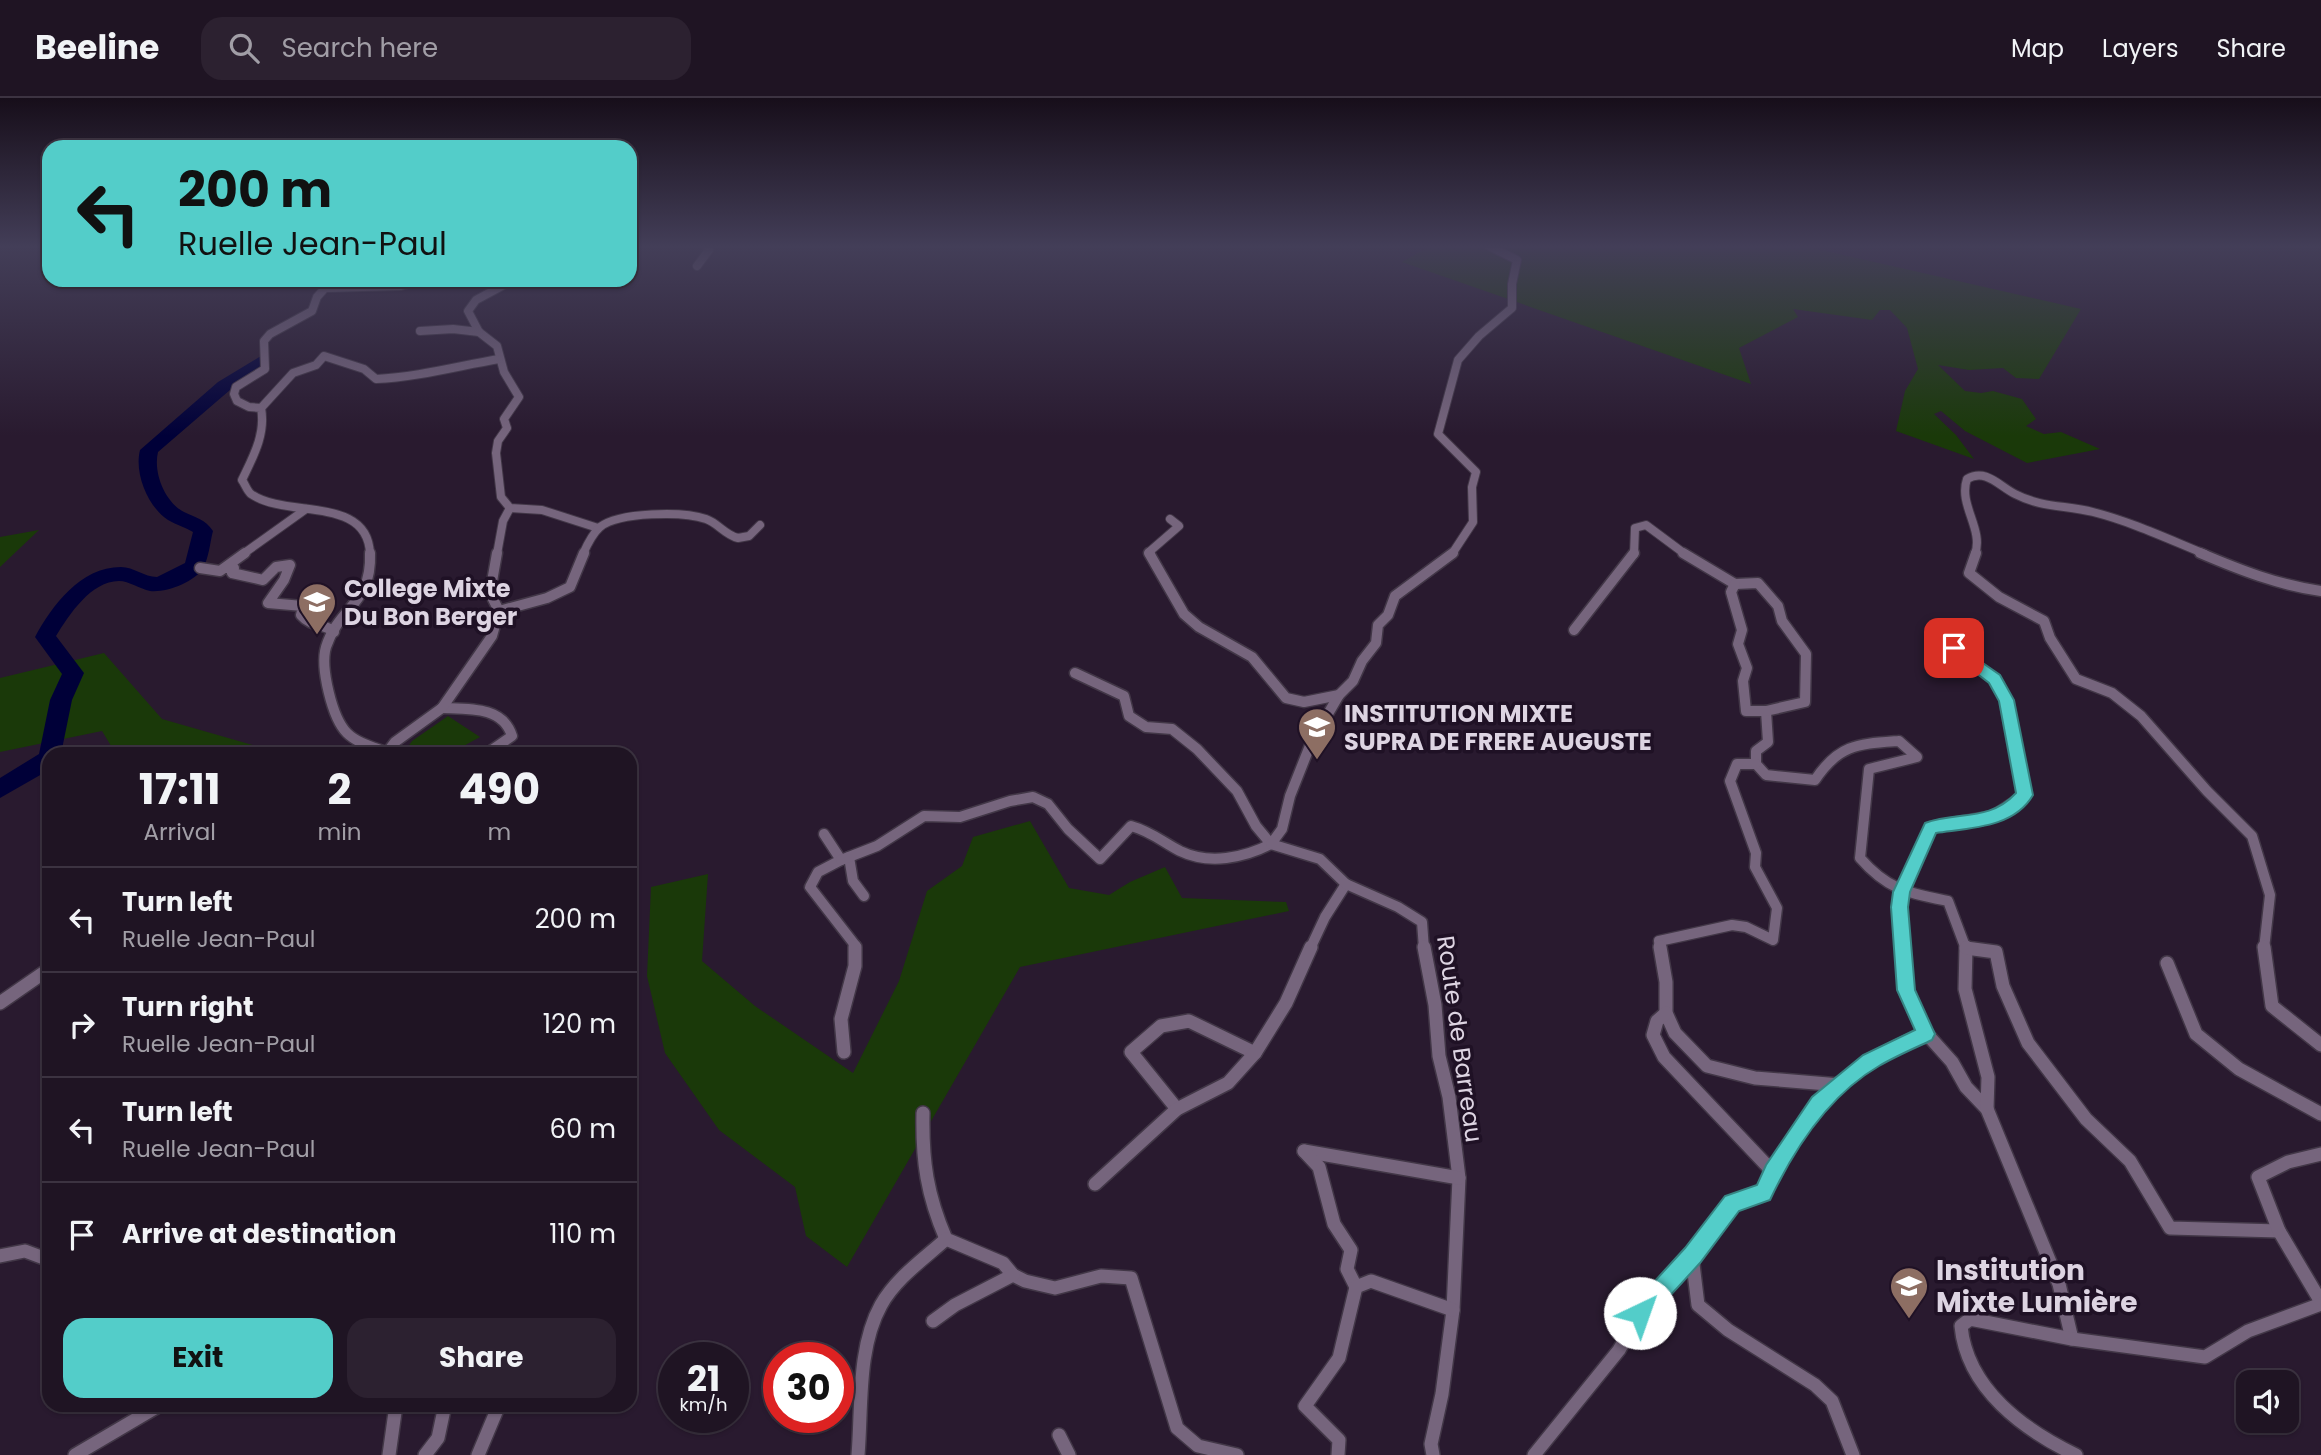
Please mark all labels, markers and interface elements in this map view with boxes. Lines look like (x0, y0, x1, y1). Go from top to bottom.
search box (201, 17, 691, 80)
text: Beeline (35, 24, 159, 71)
icon: search (225, 29, 263, 67)
text: Search here (281, 30, 438, 66)
text: Map (2011, 32, 2064, 65)
text: Layers (2102, 32, 2178, 65)
text: Share (2216, 32, 2286, 65)
text: 200 m (178, 156, 332, 224)
icon: left (63, 168, 154, 259)
text: Ruelle Jean-Paul (178, 221, 447, 266)
place label: College Mixte Du Bon Berger (344, 572, 517, 633)
school or university icon: College Mixte Du Bon Berger (296, 581, 338, 636)
pin (1924, 618, 1984, 678)
icon: arrive (1935, 629, 1973, 667)
place label: INSTITUTION MIXTE SUPRA DE FRERE AUGUSTE (1344, 697, 1652, 758)
school or university icon: INSTITUTION MIXTE SUPRA DE FRERE AUGUSTE (1296, 706, 1338, 761)
text: 17:11 (139, 760, 221, 819)
text: 2 (328, 760, 352, 819)
text: 490 (458, 760, 540, 819)
text: Arrival (144, 816, 216, 848)
text: min (318, 816, 362, 848)
text: m (487, 816, 511, 848)
text: Turn left (122, 884, 233, 920)
icon: left (63, 901, 101, 939)
text: 200 m (535, 901, 616, 937)
text: Ruelle Jean-Paul (122, 923, 315, 955)
street label: Route de Barreau (1429, 934, 1491, 1144)
text: Turn right (122, 989, 254, 1025)
icon: right (63, 1006, 101, 1044)
text: 120 m (543, 1006, 616, 1042)
text: Ruelle Jean-Paul (122, 1028, 315, 1060)
text: Turn left (122, 1094, 233, 1130)
icon: left (63, 1111, 101, 1149)
text: 60 m (549, 1111, 616, 1147)
text: Ruelle Jean-Paul (122, 1133, 315, 1165)
icon: arrive (63, 1216, 101, 1254)
text: Arrive at destination (122, 1216, 397, 1252)
text: 110 m (549, 1216, 616, 1252)
place label: Institution Mixte Lumière (1936, 1251, 2138, 1322)
school or university icon: Institution Mixte Lumière (1888, 1265, 1930, 1320)
position arrow (1603, 1276, 1677, 1350)
button: Exit (63, 1318, 333, 1398)
button: Share (347, 1318, 616, 1398)
speed limit sign: 30 (763, 1342, 854, 1433)
text: 21 (687, 1354, 720, 1403)
map controls (2236, 1370, 2299, 1433)
button: sound (2236, 1370, 2299, 1433)
text: km/h (680, 1392, 727, 1417)

